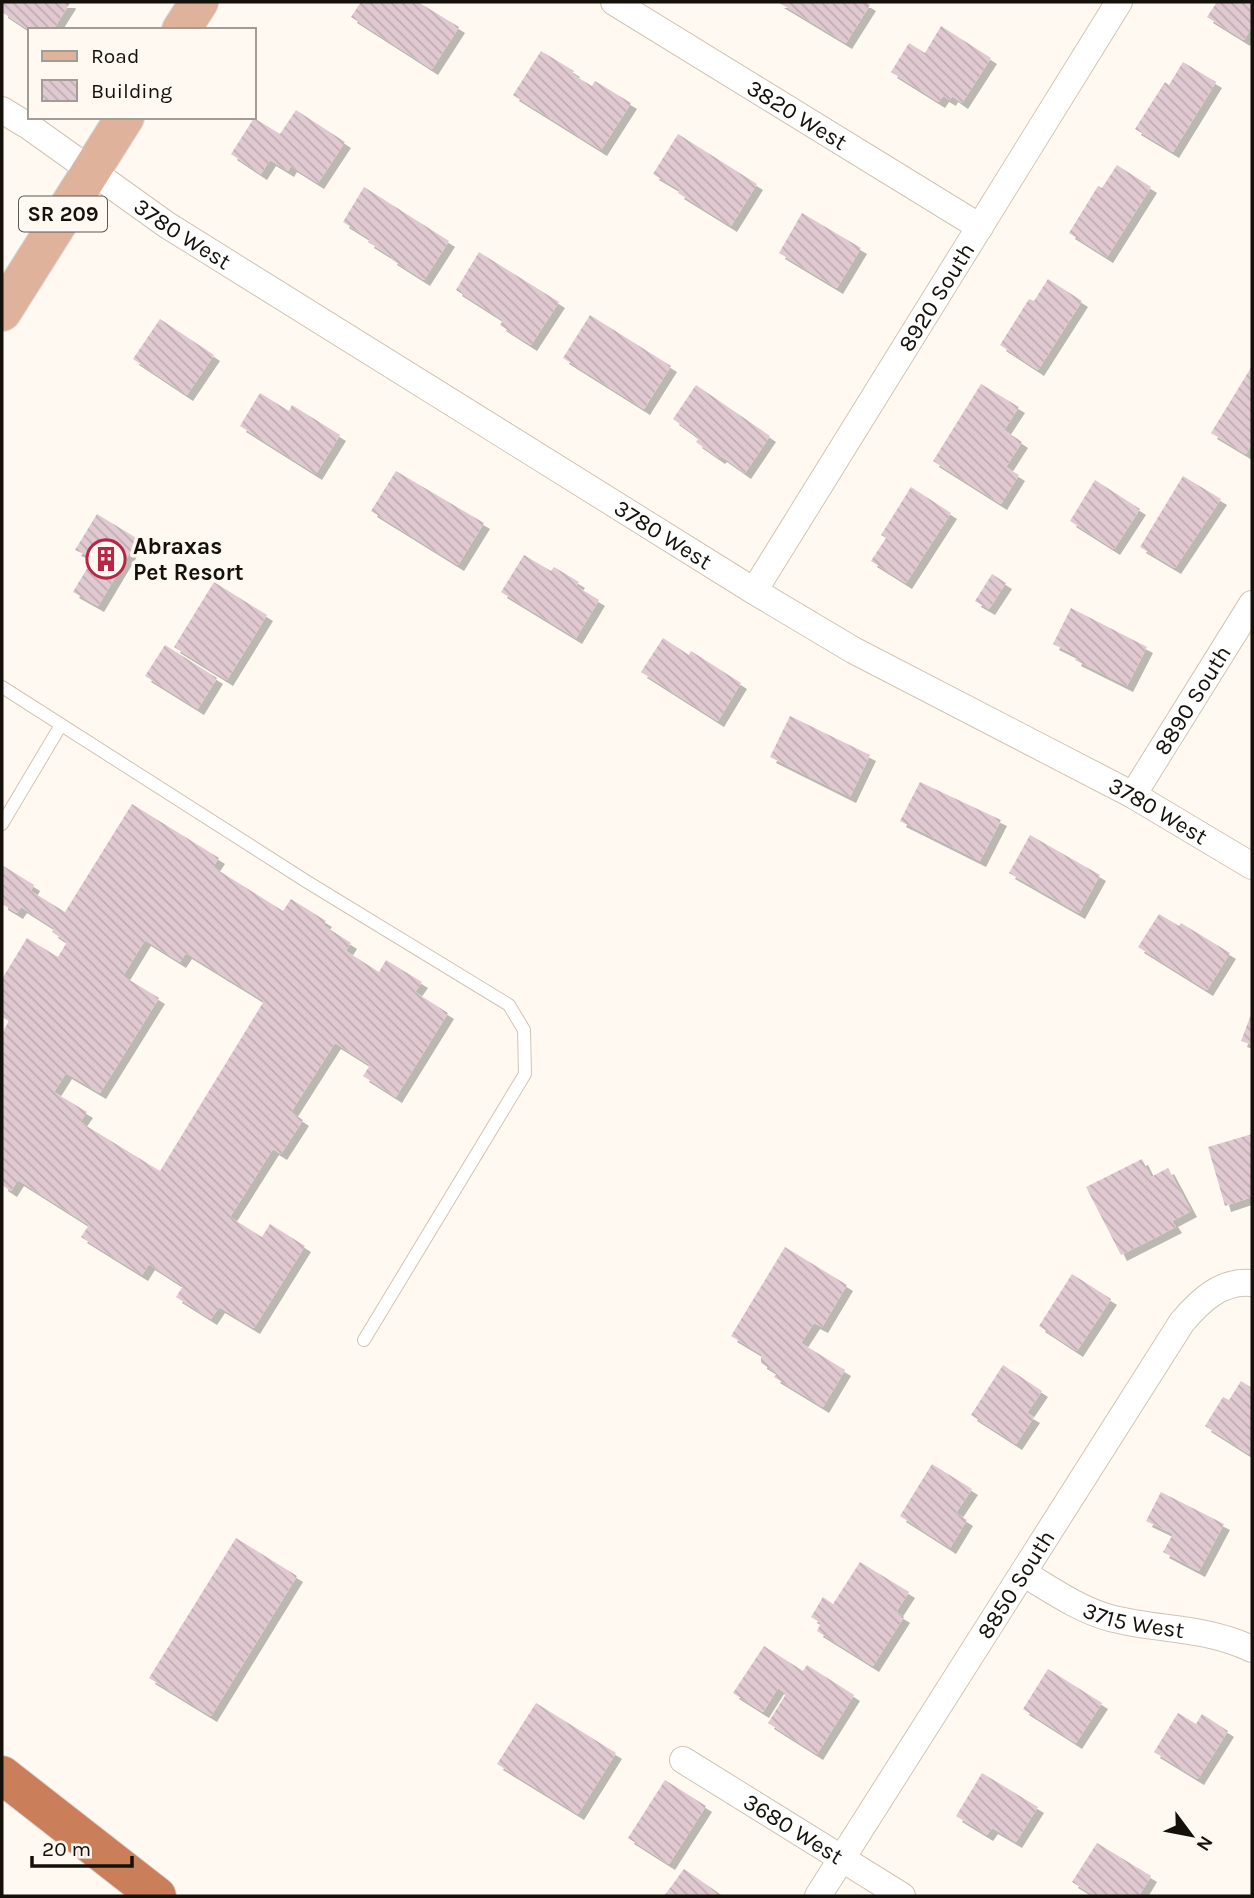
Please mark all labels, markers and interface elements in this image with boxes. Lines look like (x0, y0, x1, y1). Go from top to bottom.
legend (28, 28, 256, 119)
text: Road (91, 44, 139, 68)
street label: 3820 West (742, 74, 852, 156)
text: Building (91, 79, 172, 103)
street label: 3780 West (129, 193, 236, 276)
road number: SR 209 (19, 196, 107, 232)
street label: 8920 South (893, 238, 981, 357)
street label: 3780 West (609, 494, 717, 576)
place label: Abraxas Pet Resort (133, 533, 244, 586)
building icon: Abraxas Pet Resort (85, 538, 127, 580)
street label: 8890 South (1148, 641, 1237, 760)
street label: 3780 West (1104, 772, 1213, 851)
street label: 8850 South (972, 1525, 1060, 1644)
street label: 3715 West (1079, 1596, 1186, 1644)
street label: 3680 West (738, 1788, 848, 1870)
north arrow (1156, 1800, 1226, 1870)
scale bar (32, 1825, 131, 1869)
text: N (1192, 1832, 1218, 1855)
text: 20 m (42, 1837, 91, 1861)

